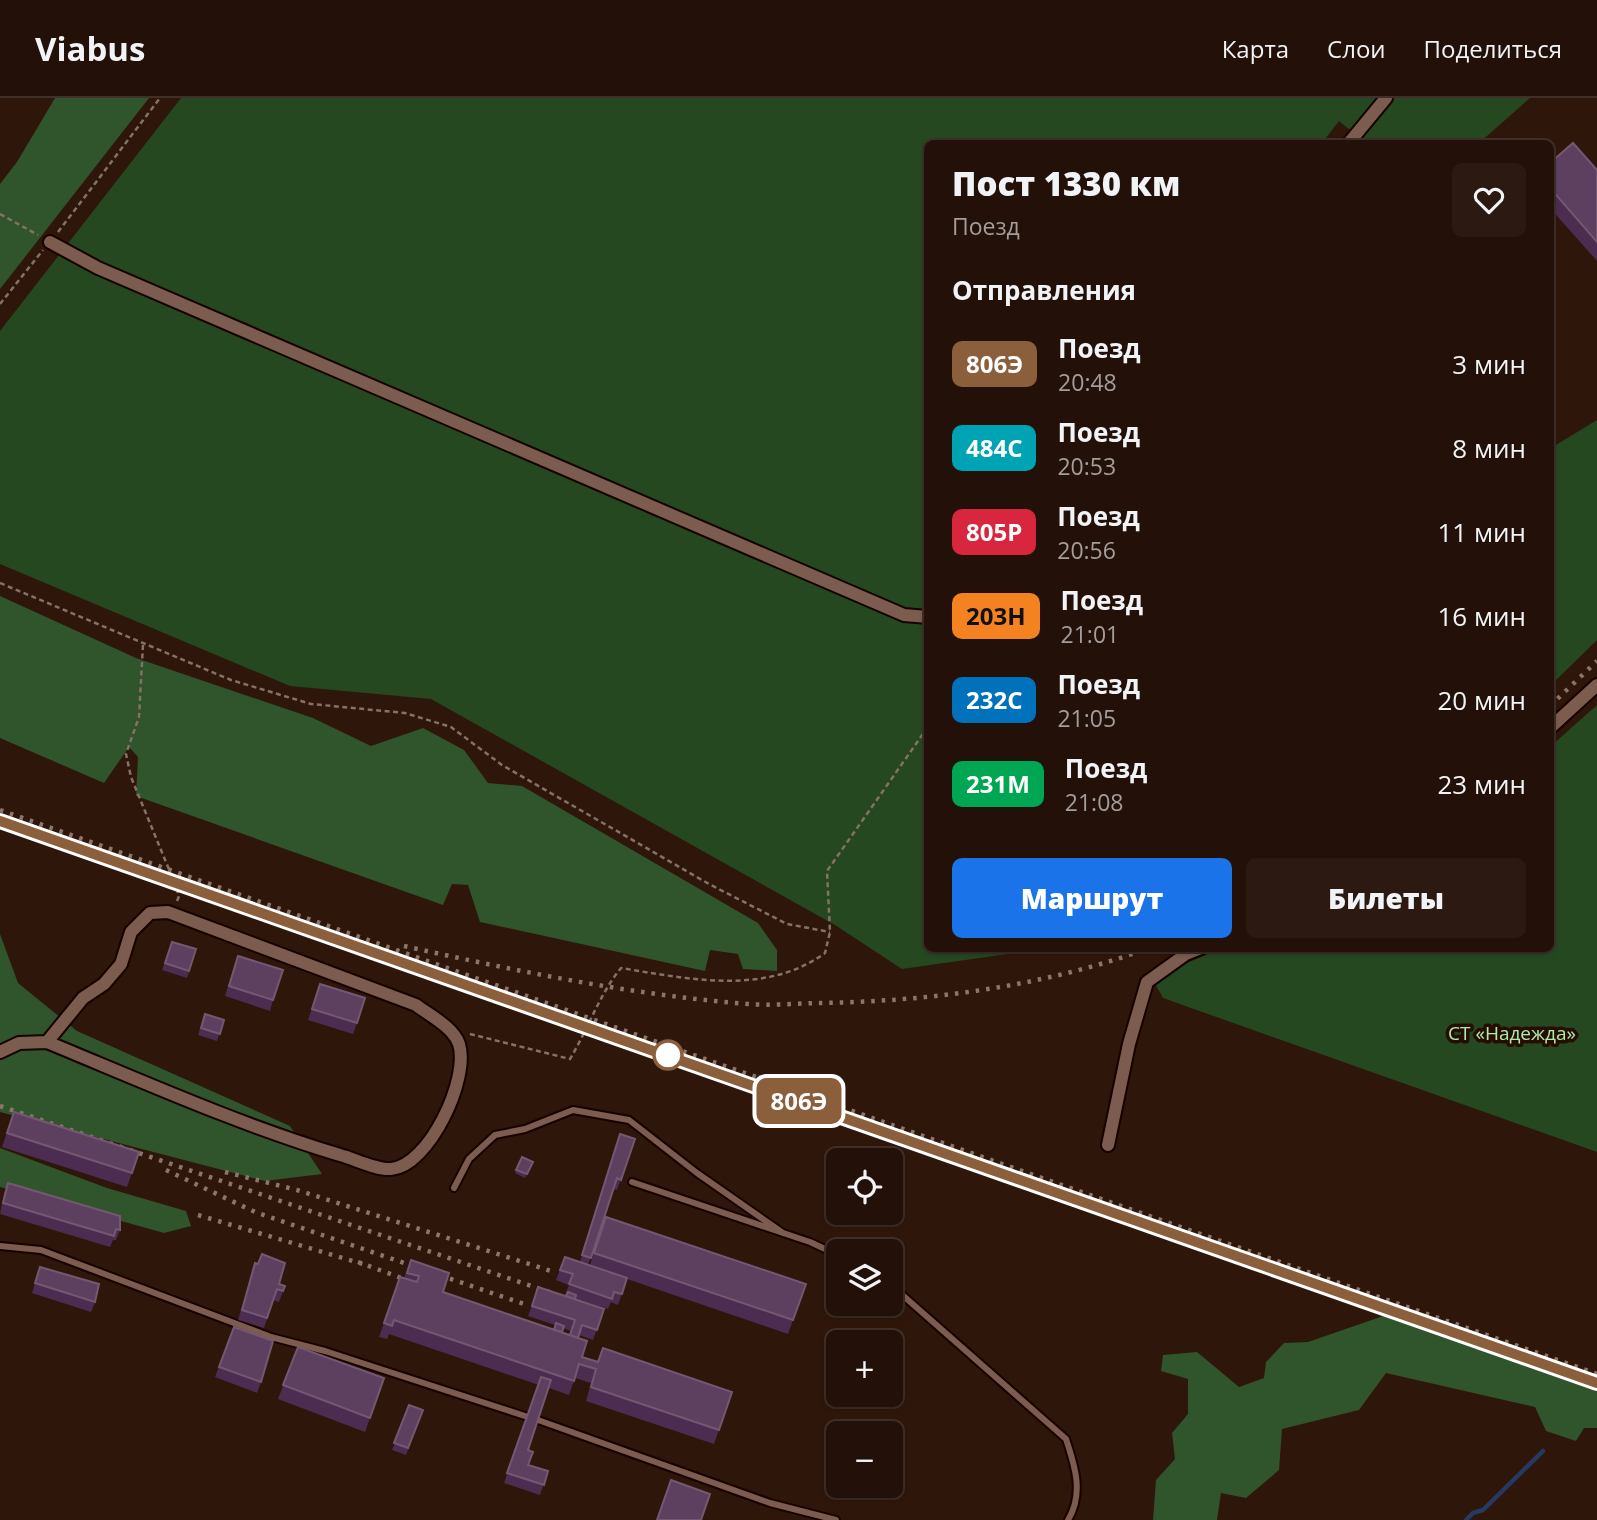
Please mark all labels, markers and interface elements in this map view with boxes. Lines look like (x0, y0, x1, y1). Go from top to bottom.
text: Viabus (35, 26, 145, 71)
text: Карта (1222, 32, 1289, 65)
text: Слои (1327, 32, 1386, 65)
text: Поделиться (1424, 32, 1562, 65)
text: Пост 1330 км (952, 161, 1180, 206)
button: heart (1452, 163, 1526, 237)
text: Поезд (952, 210, 1020, 242)
text: Отправления (952, 272, 1136, 308)
text: Поезд (1058, 330, 1141, 366)
text: 3 мин (1452, 346, 1526, 382)
text: 806Э (966, 347, 1023, 380)
text: 20:48 (1058, 366, 1117, 398)
text: Поезд (1057, 414, 1140, 450)
text: 8 мин (1452, 430, 1526, 466)
text: 484С (966, 431, 1022, 464)
text: 20:53 (1057, 450, 1116, 482)
text: Поезд (1057, 498, 1140, 534)
text: 11 мин (1437, 514, 1526, 550)
text: 805Р (966, 515, 1022, 548)
text: 20:56 (1057, 534, 1116, 566)
text: Поезд (1061, 582, 1143, 618)
text: 16 мин (1437, 598, 1526, 634)
text: 203Н (966, 599, 1026, 632)
text: 21:01 (1061, 618, 1119, 650)
text: Поезд (1057, 666, 1140, 702)
text: 20 мин (1437, 682, 1526, 718)
text: 232C (966, 683, 1022, 716)
text: 21:05 (1057, 702, 1116, 734)
text: Поезд (1065, 750, 1147, 786)
text: 23 мин (1437, 766, 1526, 802)
text: 231М (966, 767, 1030, 800)
text: 21:08 (1065, 786, 1123, 818)
button: Маршрут (952, 858, 1232, 938)
button: Билеты (1246, 858, 1526, 938)
park label: СТ «Надежда» (1448, 1020, 1576, 1046)
unlabelled marker (653, 1040, 683, 1070)
line badge: 806Э (750, 1078, 848, 1124)
text: 806Э (770, 1084, 828, 1117)
map controls (826, 1148, 903, 1498)
button: locate (826, 1148, 903, 1225)
button: layers (826, 1239, 903, 1316)
button: + (826, 1330, 903, 1407)
button: − (826, 1421, 903, 1498)

